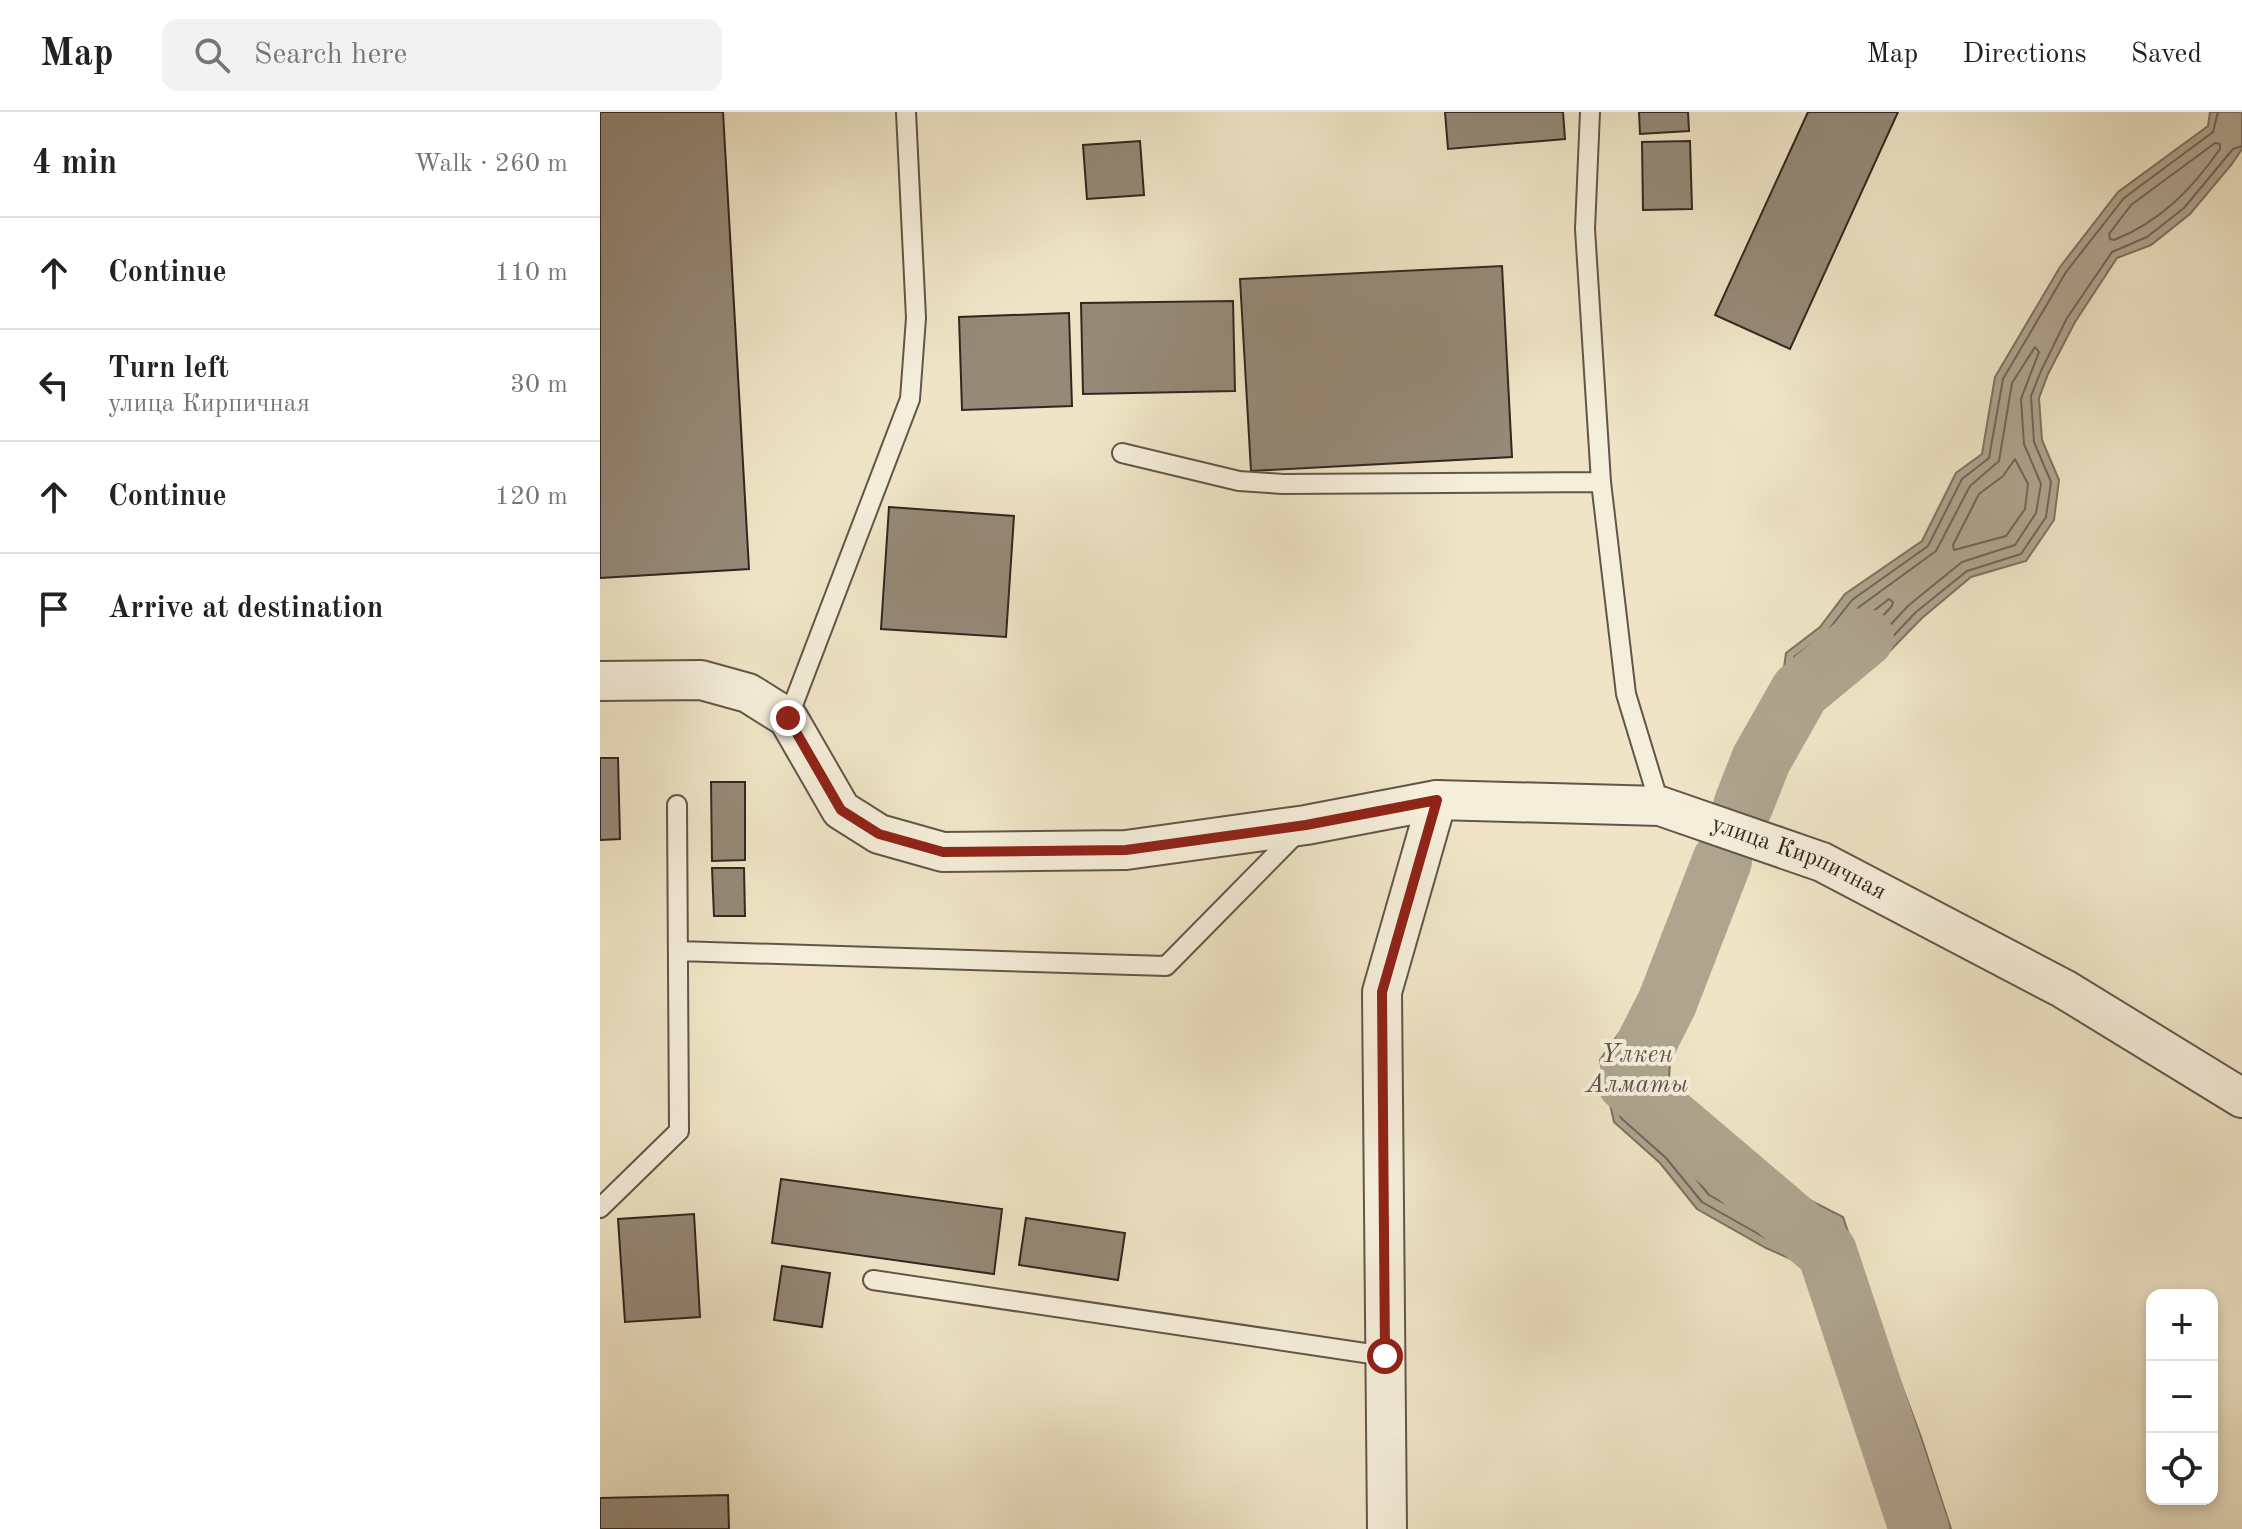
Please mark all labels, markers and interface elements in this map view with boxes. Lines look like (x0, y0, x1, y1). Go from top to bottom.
search box (162, 19, 722, 91)
icon: search (190, 33, 234, 77)
text: Map (40, 36, 114, 74)
text: Search here (254, 40, 407, 70)
text: Map (1866, 41, 1918, 69)
text: Directions (1962, 41, 2087, 69)
text: Saved (2131, 41, 2202, 69)
text: 4 min (32, 147, 117, 181)
text: Walk · 260 m (414, 151, 568, 177)
icon: ahead (32, 251, 76, 295)
text: Continue (108, 258, 227, 288)
text: 110 m (495, 260, 568, 286)
text: Turn left (108, 354, 229, 384)
icon: left (32, 363, 76, 407)
text: 30 m (510, 372, 568, 398)
text: улица Кирпичная (108, 391, 310, 417)
icon: ahead (32, 475, 76, 519)
text: Continue (108, 482, 227, 512)
text: 120 m (495, 484, 568, 510)
icon: arrive (32, 587, 76, 631)
text: Arrive at destination (108, 594, 383, 624)
route end (770, 700, 806, 736)
street label: улица Кирпичная (1708, 813, 1890, 905)
water label: Үлкен Алматы (1584, 1042, 1688, 1098)
map controls (2146, 1289, 2218, 1505)
button: + (2146, 1289, 2218, 1361)
route start (1367, 1338, 1403, 1374)
button: − (2146, 1361, 2218, 1433)
button: locate (2146, 1433, 2218, 1505)

